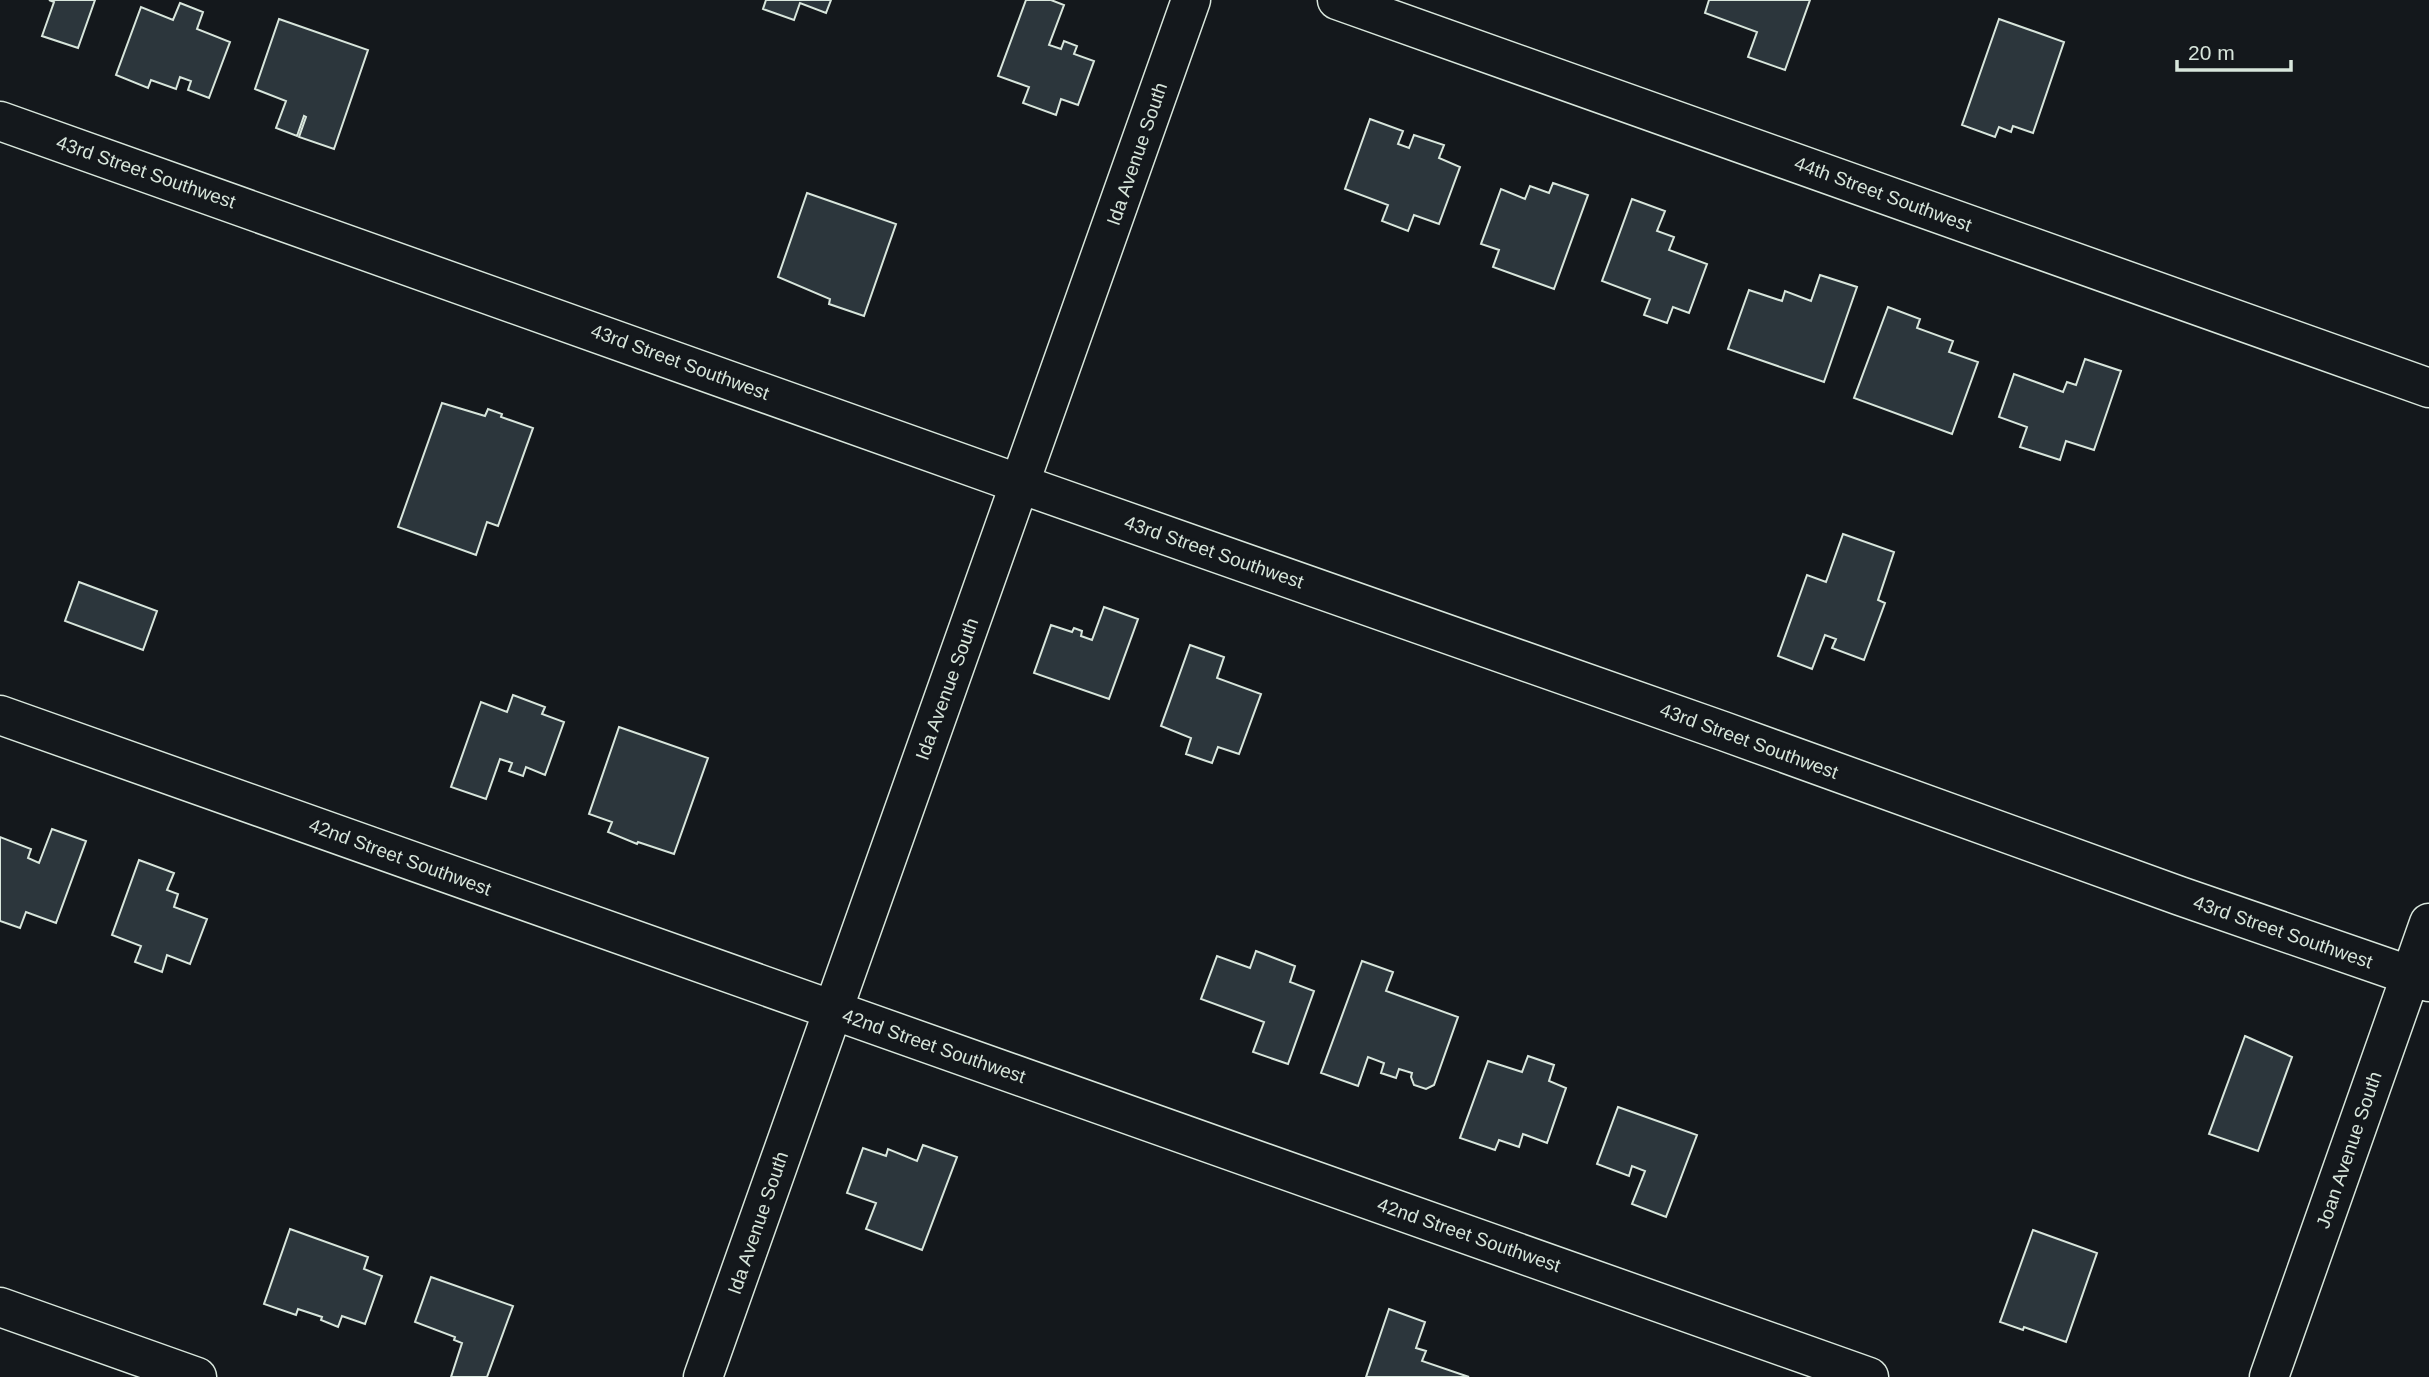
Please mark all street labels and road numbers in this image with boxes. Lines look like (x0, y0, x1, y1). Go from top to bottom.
street label: Ida Avenue South (1103, 80, 1171, 228)
street label: 43rd Street Southwest (54, 131, 239, 213)
street label: 44th Street Southwest (1792, 152, 1975, 236)
street label: 43rd Street Southwest (588, 320, 773, 404)
street label: 43rd Street Southwest (1122, 511, 1307, 593)
street label: Ida Avenue South (912, 615, 982, 763)
street label: 43rd Street Southwest (1657, 699, 1842, 783)
street label: 42nd Street Southwest (306, 814, 495, 900)
street label: 43rd Street Southwest (2191, 891, 2376, 973)
street label: 42nd Street Southwest (840, 1005, 1029, 1087)
street label: Joan Avenue South (2312, 1069, 2386, 1231)
street label: Ida Avenue South (724, 1149, 792, 1297)
street label: 42nd Street Southwest (1375, 1194, 1564, 1276)

